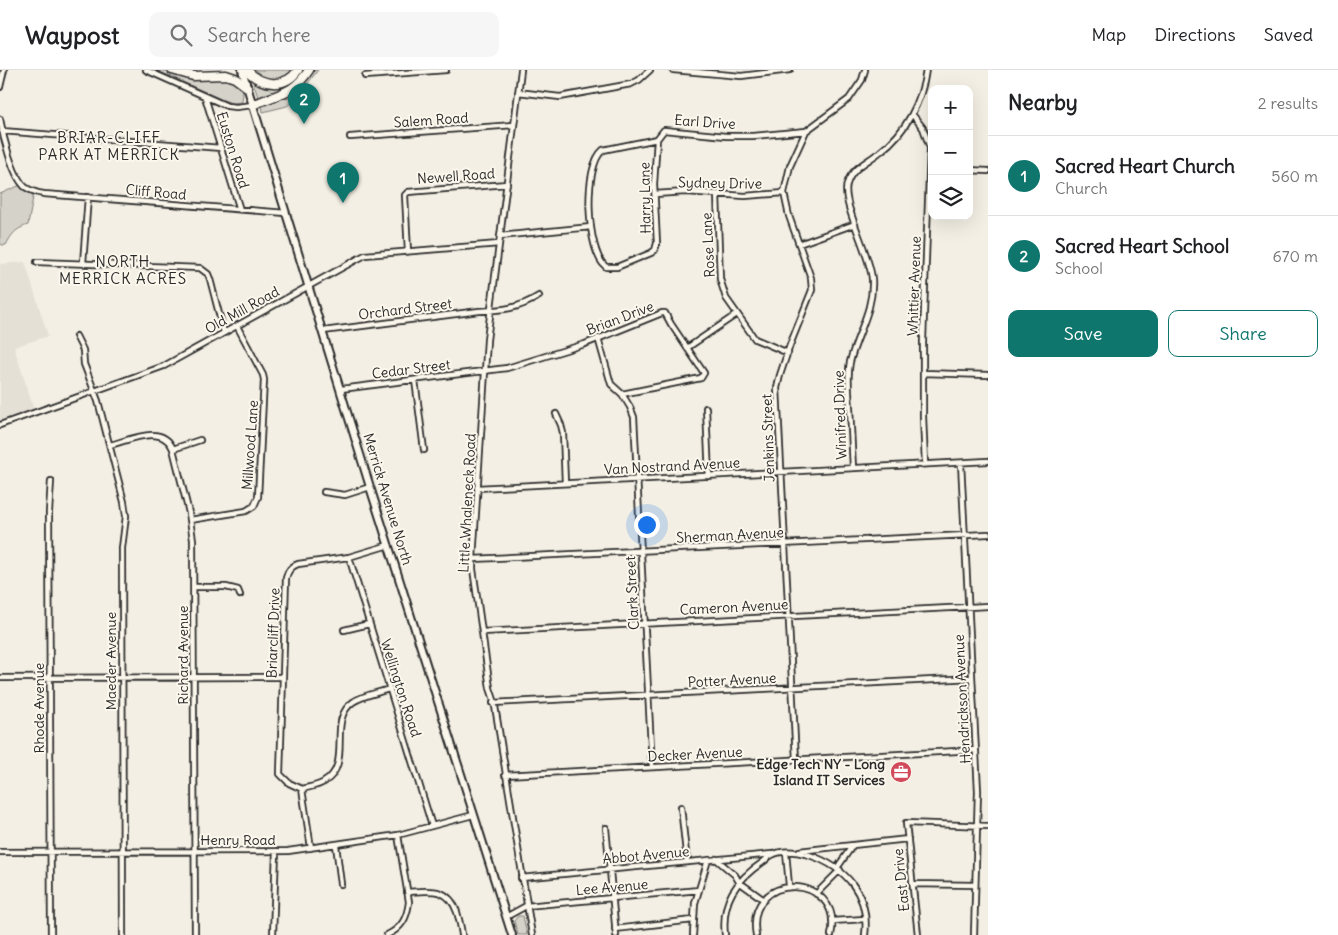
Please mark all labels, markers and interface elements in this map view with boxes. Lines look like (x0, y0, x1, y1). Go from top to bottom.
search box (149, 12, 499, 57)
text: Waypost (25, 20, 119, 50)
icon: search (167, 21, 195, 49)
text: Search here (207, 23, 310, 47)
text: Map (1091, 23, 1126, 46)
text: Directions (1154, 23, 1236, 46)
text: Saved (1264, 23, 1313, 46)
pin: 2 (288, 83, 320, 124)
map controls (928, 85, 973, 220)
button: + (928, 85, 973, 130)
text: Nearby (1008, 89, 1078, 116)
text: 2 results (1258, 93, 1318, 113)
street label: Salem Road (393, 108, 469, 132)
street label: Euston Road (213, 109, 253, 191)
street label: Earl Drive (674, 111, 736, 133)
district label: BRIAR-CLIFF PARK AT MERRICK (38, 128, 180, 164)
button: − (928, 130, 973, 175)
text: Sacred Heart Church (1055, 154, 1235, 178)
pin: 1 (327, 162, 359, 203)
street label: Harry Lane (635, 162, 655, 234)
street label: Newell Road (416, 164, 496, 188)
text: 1 (1021, 166, 1027, 186)
text: 560 m (1271, 166, 1318, 186)
street label: Sydney Drive (678, 173, 762, 193)
button: layers (928, 175, 973, 220)
text: Church (1055, 178, 1108, 198)
street label: Cliff Road (125, 180, 187, 204)
street label: Rose Lane (697, 212, 719, 278)
text: Sacred Heart School (1055, 234, 1229, 258)
street label: Whittier Avenue (903, 236, 925, 336)
text: 2 (1020, 246, 1028, 266)
text: 670 m (1273, 246, 1318, 266)
district label: NORTH MERRICK ACRES (59, 252, 187, 288)
text: School (1055, 258, 1103, 278)
street label: Old Mill Road (202, 282, 282, 338)
street label: Orchard Street (357, 294, 453, 324)
street label: Brian Drive (584, 297, 656, 339)
button: Save (1008, 310, 1158, 357)
button: Share (1168, 310, 1318, 357)
street label: Cedar Street (371, 355, 452, 383)
street label: Winifred Drive (829, 370, 851, 460)
street label: Jenkins Street (757, 393, 779, 482)
street label: Millwood Lane (238, 399, 262, 491)
street label: Merrick Avenue North (359, 431, 417, 567)
street label: Little Whaleneck Road (454, 433, 480, 573)
street label: Van Nostrand Avenue (603, 453, 741, 479)
your location (634, 512, 660, 538)
street label: Sherman Avenue (676, 523, 784, 547)
street label: Clark Street (621, 555, 643, 630)
street label: Briarcliff Drive (262, 587, 284, 679)
street label: Cameron Avenue (679, 595, 789, 619)
street label: Richard Avenue (174, 605, 192, 705)
street label: Maeder Avenue (102, 612, 120, 710)
street label: Hendrickson Avenue (950, 634, 974, 764)
street label: Wellington Road (377, 637, 425, 739)
street label: Rhode Avenue (30, 663, 48, 753)
street label: Potter Avenue (687, 669, 777, 691)
street label: Decker Avenue (647, 743, 743, 765)
place label: Edge Tech NY - Long Island IT Services (756, 755, 886, 789)
office icon: Edge Tech NY - Long Island IT Services (889, 760, 913, 784)
street label: Henry Road (200, 831, 276, 849)
street label: Abbot Avenue (602, 842, 690, 868)
street label: East Drive (889, 847, 913, 913)
street label: Lee Avenue (575, 875, 649, 899)

